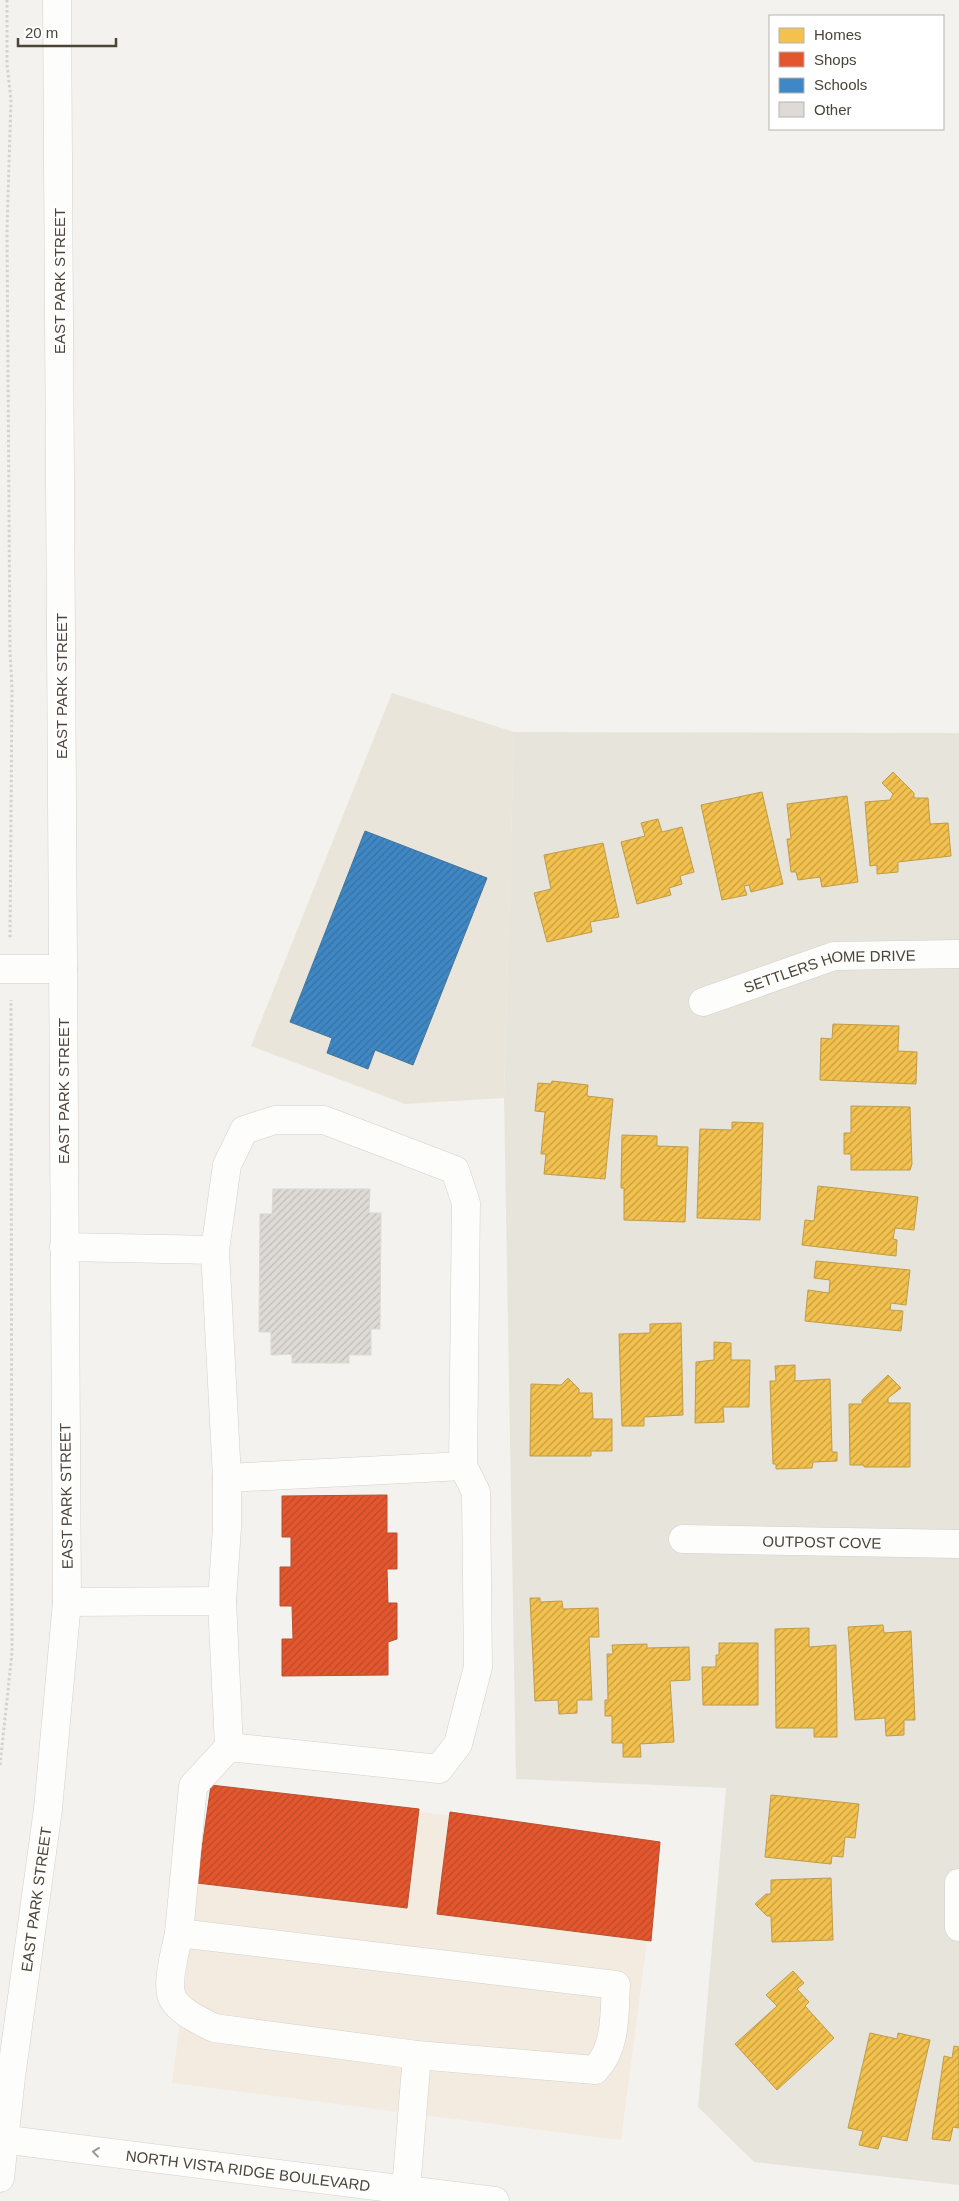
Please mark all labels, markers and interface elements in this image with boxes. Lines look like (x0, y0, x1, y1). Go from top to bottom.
scale bar (18, 15, 115, 47)
legend (769, 15, 944, 130)
text: 20 m (25, 24, 58, 41)
text: Homes (814, 26, 862, 43)
text: Shops (814, 51, 857, 68)
text: Schools (814, 76, 867, 93)
text: Other (814, 101, 852, 118)
street label: EAST PARK STREET (51, 208, 68, 354)
street label: EAST PARK STREET (53, 613, 70, 759)
street label: SETTLERS HOME DRIVE (741, 946, 916, 996)
street label: EAST PARK STREET (55, 1018, 72, 1164)
street label: EAST PARK STREET (56, 1423, 76, 1569)
street label: OUTPOST COVE (762, 1532, 882, 1551)
street label: EAST PARK STREET (17, 1826, 54, 1973)
street label: NORTH VISTA RIDGE BOULEVARD (125, 2146, 371, 2194)
one-way arrow (92, 2147, 100, 2158)

